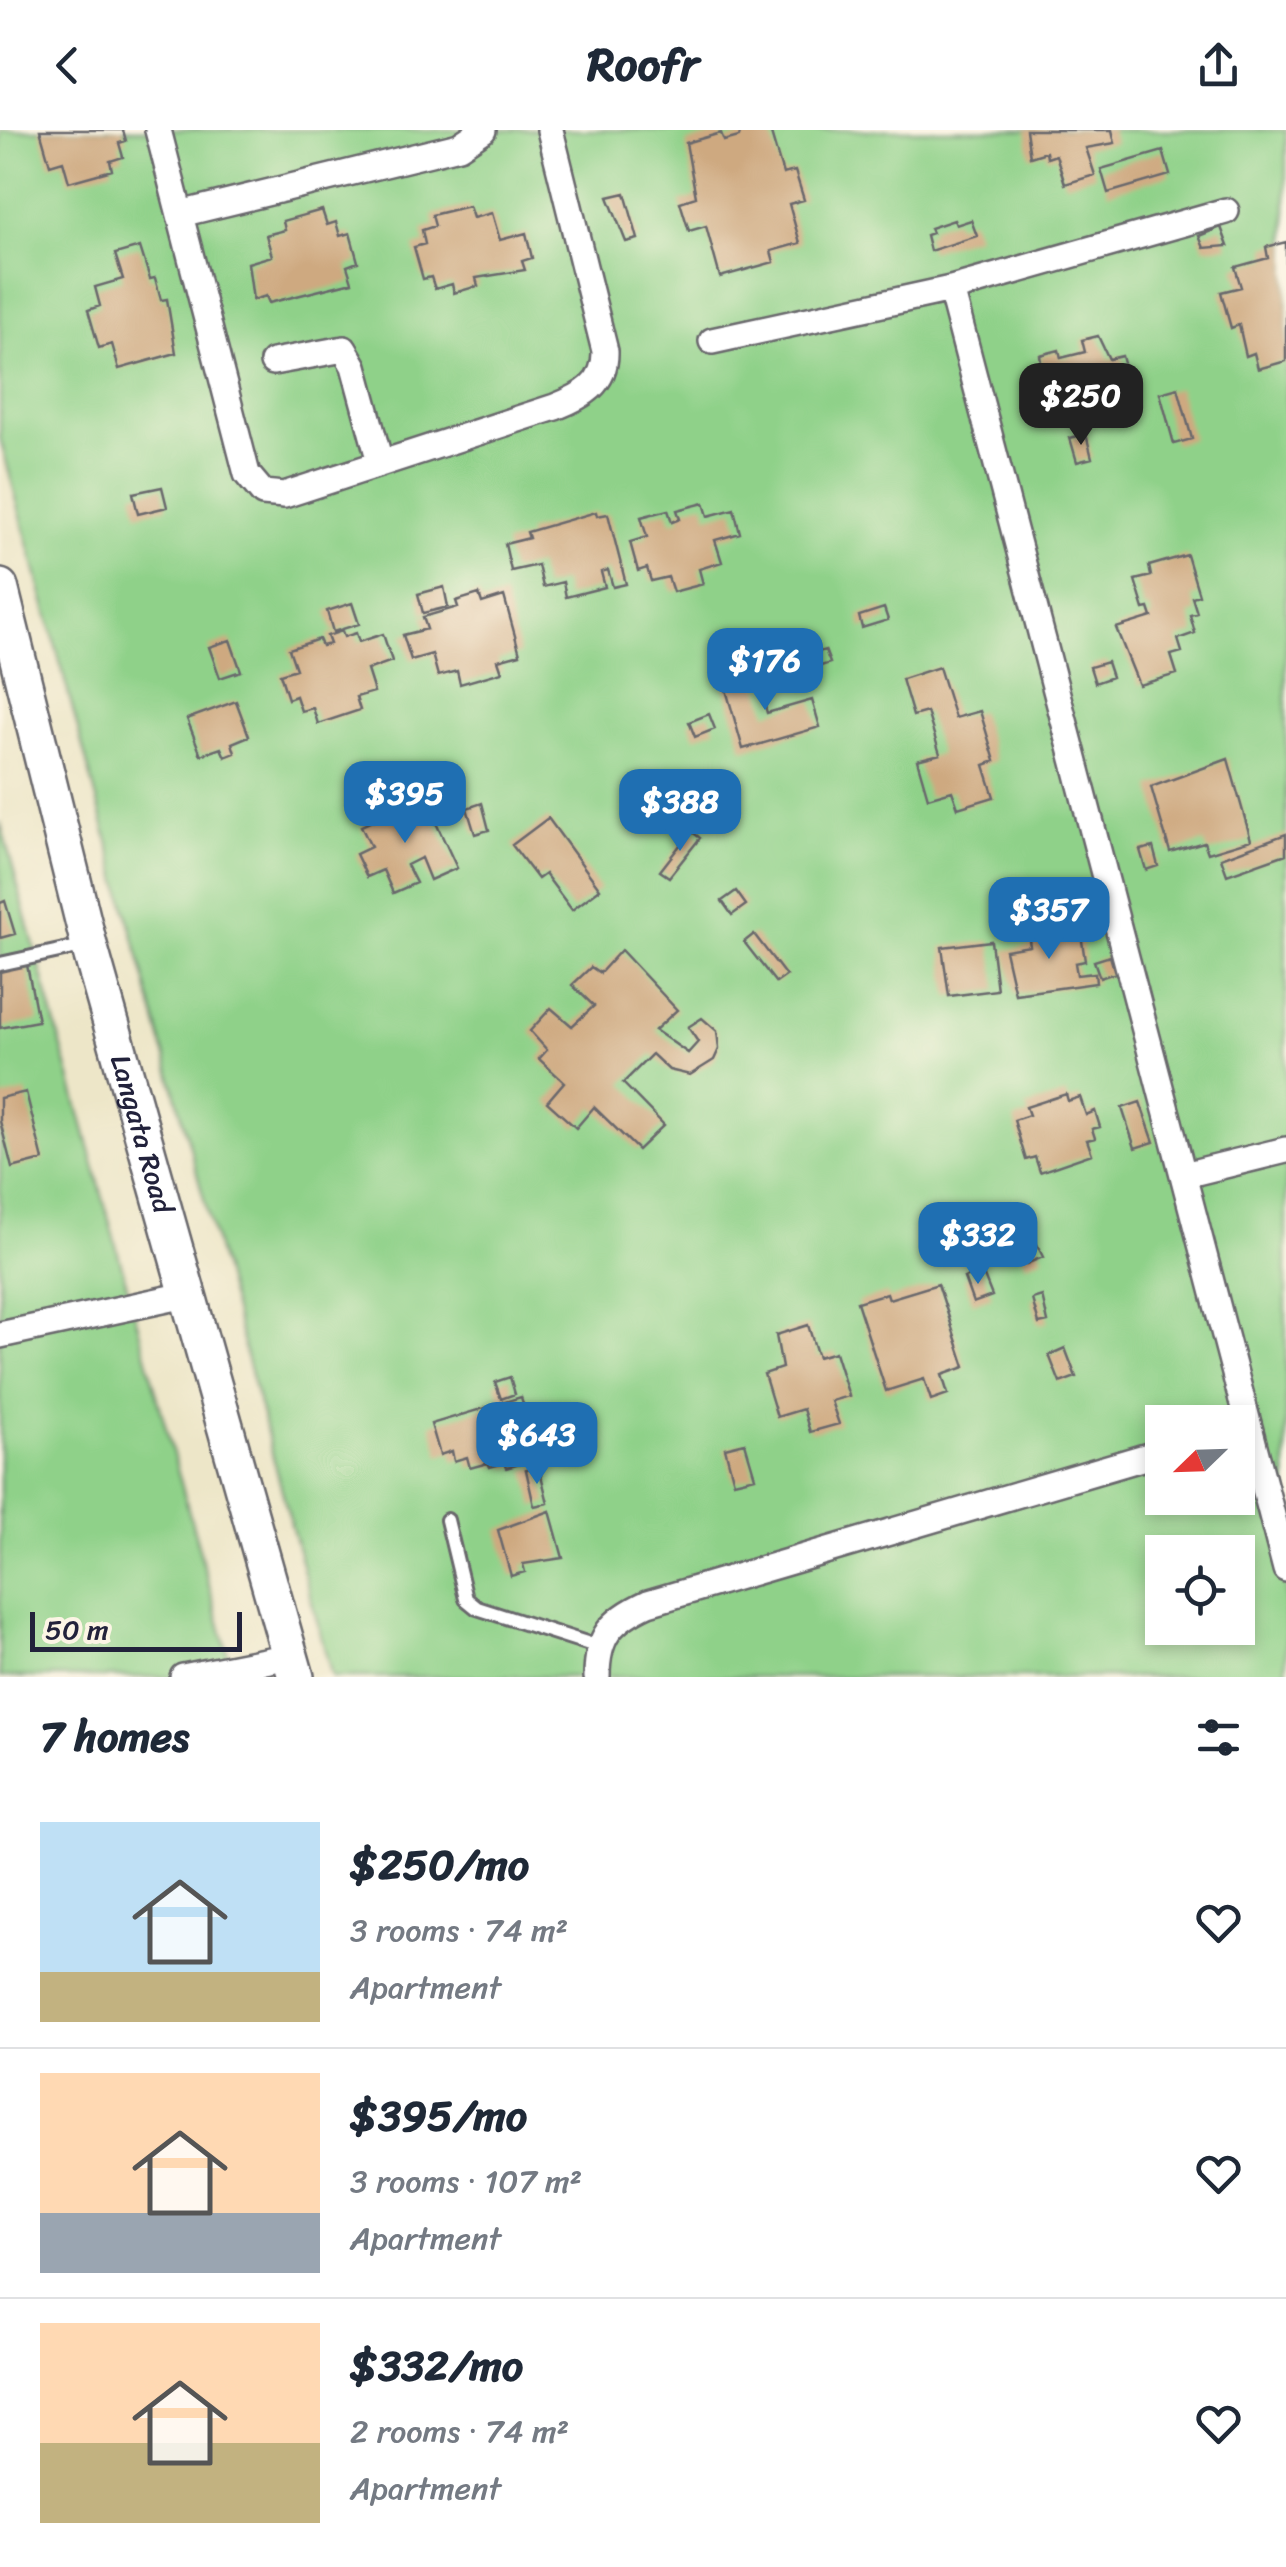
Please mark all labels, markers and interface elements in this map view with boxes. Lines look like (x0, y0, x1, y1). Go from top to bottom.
text: Roofr (587, 25, 699, 105)
icon: back (40, 38, 95, 93)
icon: share (1191, 38, 1246, 93)
pin: $250 (1022, 363, 1140, 448)
text: $250 (1041, 367, 1121, 424)
pin: $176 (706, 628, 824, 713)
text: $176 (729, 632, 801, 689)
pin: $395 (346, 761, 464, 846)
text: $395 (366, 765, 444, 822)
pin: $388 (621, 769, 739, 854)
text: $388 (641, 773, 719, 830)
pin: $357 (990, 877, 1108, 962)
text: $357 (1011, 881, 1087, 938)
street label: Langata Road (96, 1049, 188, 1221)
pin: $332 (919, 1202, 1037, 1287)
text: $332 (940, 1206, 1016, 1263)
pin: $643 (478, 1402, 596, 1487)
north arrow (1145, 1405, 1255, 1515)
map controls (1145, 1405, 1255, 1645)
text: $643 (498, 1406, 576, 1463)
button: locate (1145, 1535, 1255, 1645)
text: 50 m (45, 1605, 109, 1654)
scale bar (30, 1607, 242, 1652)
text: 7 homes (40, 1700, 189, 1774)
icon: filters (1191, 1710, 1246, 1765)
text: $250/mo (350, 1828, 529, 1902)
icon: home (120, 1862, 240, 1982)
icon: heart (1191, 1895, 1246, 1950)
text: 3 rooms · 74 m² (350, 1902, 568, 1959)
text: Apartment (350, 1959, 501, 2016)
text: $395/mo (350, 2079, 527, 2153)
icon: home (120, 2113, 240, 2233)
icon: heart (1191, 2146, 1246, 2201)
text: 3 rooms · 107 m² (350, 2153, 582, 2210)
text: Apartment (350, 2210, 501, 2267)
text: $332/mo (350, 2329, 523, 2403)
icon: home (120, 2363, 240, 2483)
icon: heart (1191, 2396, 1246, 2451)
text: 2 rooms · 74 m² (350, 2403, 569, 2460)
text: Apartment (350, 2460, 501, 2517)

